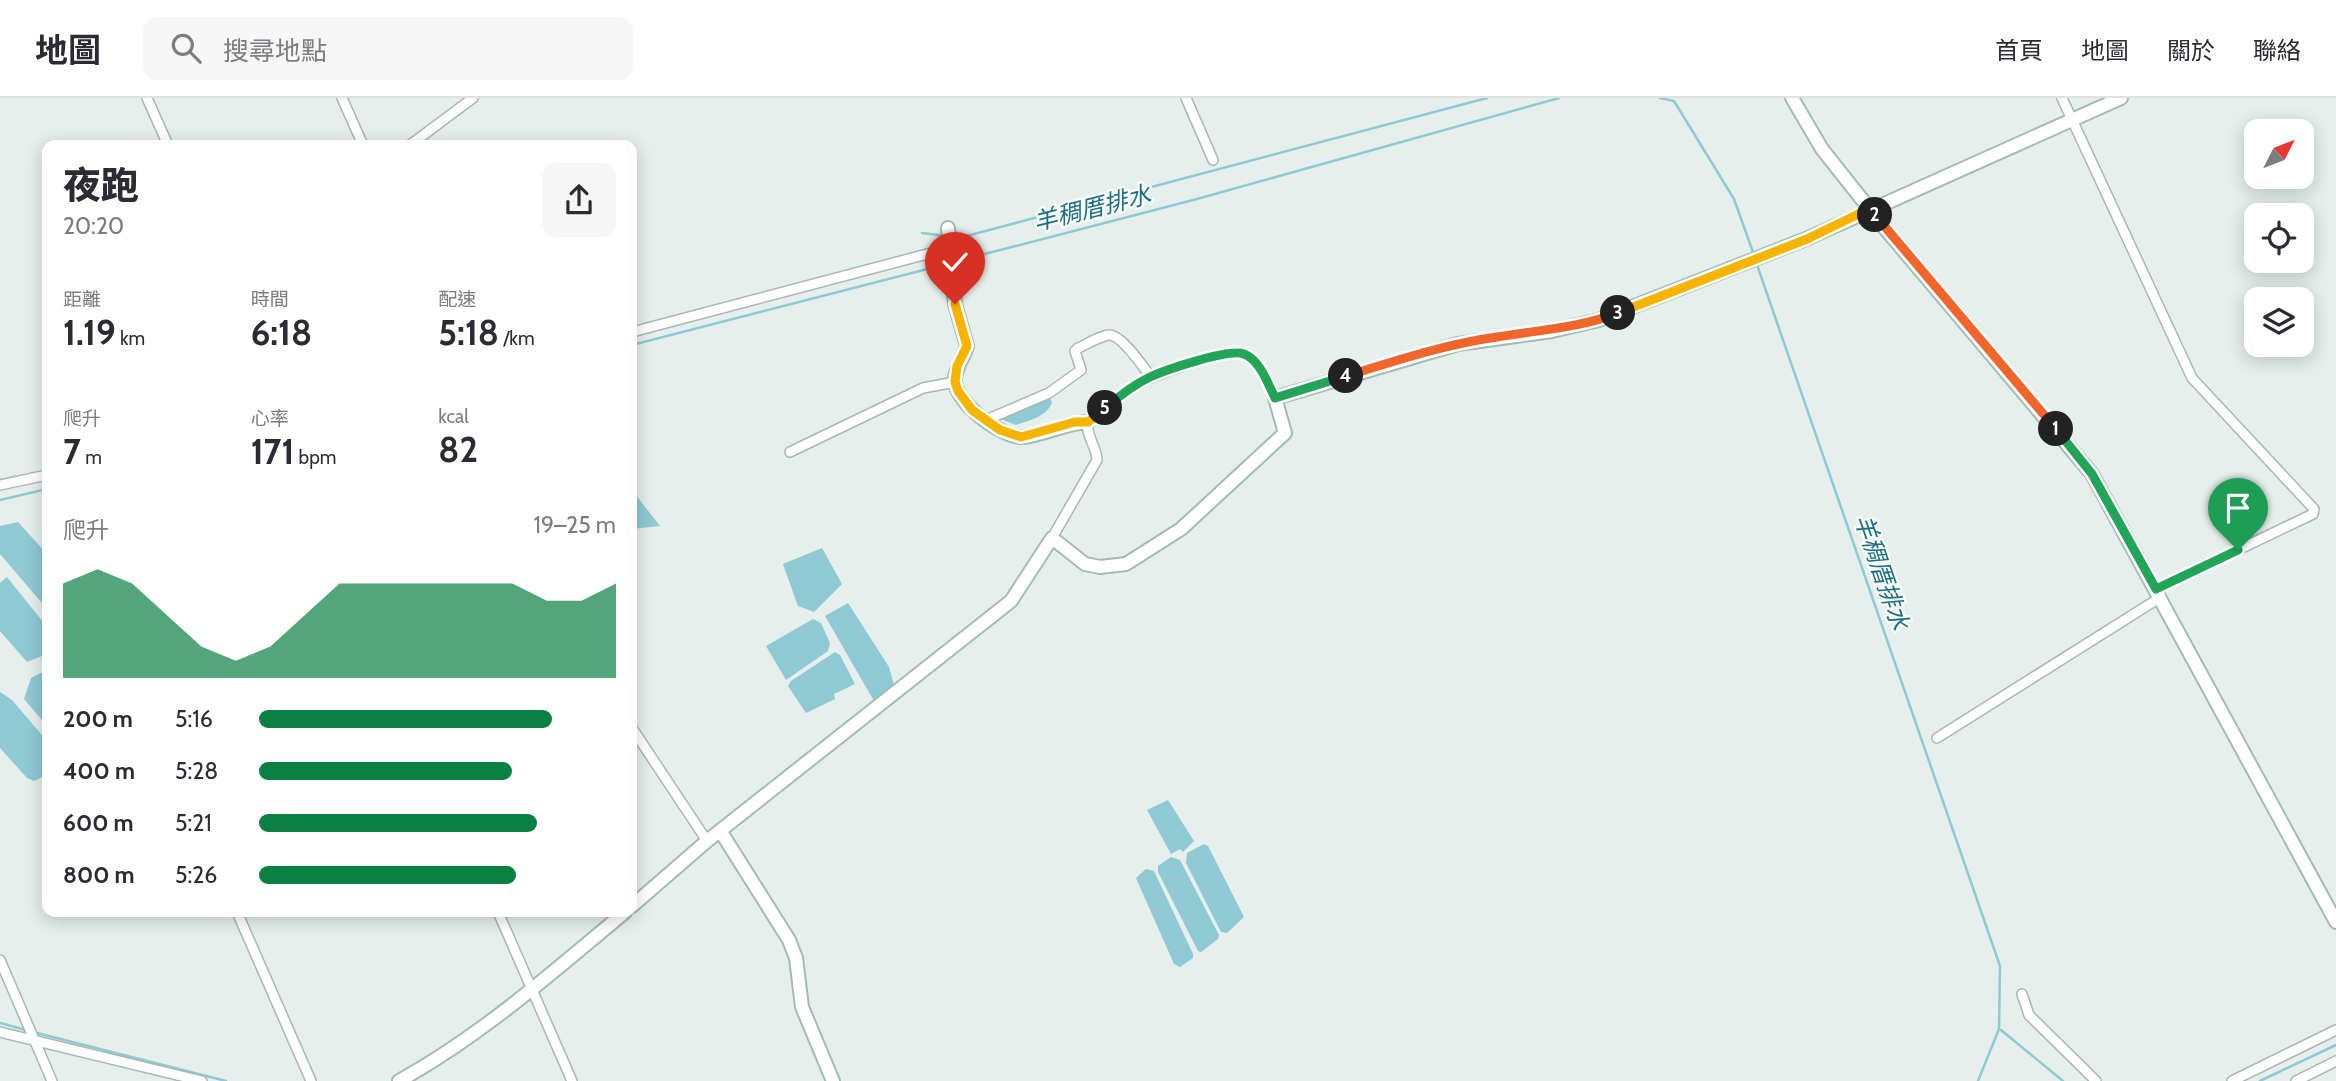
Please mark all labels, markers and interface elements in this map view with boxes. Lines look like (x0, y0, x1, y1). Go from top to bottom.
search box (143, 17, 633, 80)
icon: search (167, 29, 205, 67)
text: 地圖 (35, 30, 101, 70)
text: 搜尋地點 (223, 35, 327, 67)
text: 首頁 (1995, 36, 2043, 65)
text: 地圖 (2081, 36, 2129, 65)
text: 關於 (2167, 36, 2215, 65)
text: 聯絡 (2253, 36, 2301, 65)
north arrow (2244, 119, 2314, 189)
map controls (2244, 119, 2314, 357)
text: 夜跑 (63, 162, 139, 209)
button: share (542, 163, 616, 237)
water label: 羊稠厝排水 (1030, 179, 1155, 237)
pin: 2 (1857, 198, 1892, 232)
text: 2 (1869, 203, 1880, 226)
button: locate (2244, 203, 2314, 273)
text: 20:20 (63, 212, 124, 240)
pin (925, 232, 985, 304)
icon: check (936, 243, 974, 281)
button: layers (2244, 287, 2314, 357)
text: 距離 (63, 288, 101, 311)
text: 時間 (251, 288, 289, 311)
text: 配速 (438, 288, 476, 311)
pin: 3 (1600, 296, 1636, 330)
text: 3 (1612, 301, 1623, 324)
text: 1.19 (63, 311, 116, 354)
text: 6:18 (251, 311, 312, 354)
text: 5:18 (438, 311, 499, 354)
text: km (116, 327, 145, 350)
text: /km (499, 327, 535, 350)
pin: 4 (1328, 358, 1364, 394)
text: 4 (1340, 364, 1351, 387)
pin: 5 (1088, 390, 1122, 426)
text: 5 (1099, 396, 1110, 419)
text: kcal (438, 405, 469, 428)
text: 爬升 (63, 407, 101, 430)
text: 心率 (251, 407, 289, 430)
pin: 1 (2038, 412, 2074, 446)
text: 1 (2052, 417, 2059, 440)
text: 82 (438, 428, 478, 471)
text: 7 (63, 430, 81, 473)
text: 171 (251, 430, 294, 473)
text: m (81, 446, 102, 469)
text: bpm (294, 446, 336, 469)
pin (2208, 478, 2268, 550)
icon: arrive (2219, 489, 2257, 527)
text: 19–25 m (533, 511, 616, 539)
water label: 羊稠厝排水 (1849, 511, 1916, 634)
text: 爬升 (63, 516, 109, 544)
text: 200 m (63, 705, 133, 733)
text: 5:16 (175, 705, 213, 733)
text: 400 m (63, 757, 135, 785)
text: 5:28 (175, 757, 218, 785)
text: 600 m (63, 809, 134, 837)
text: 5:21 (175, 809, 212, 837)
text: 800 m (63, 861, 135, 889)
text: 5:26 (175, 861, 217, 889)

